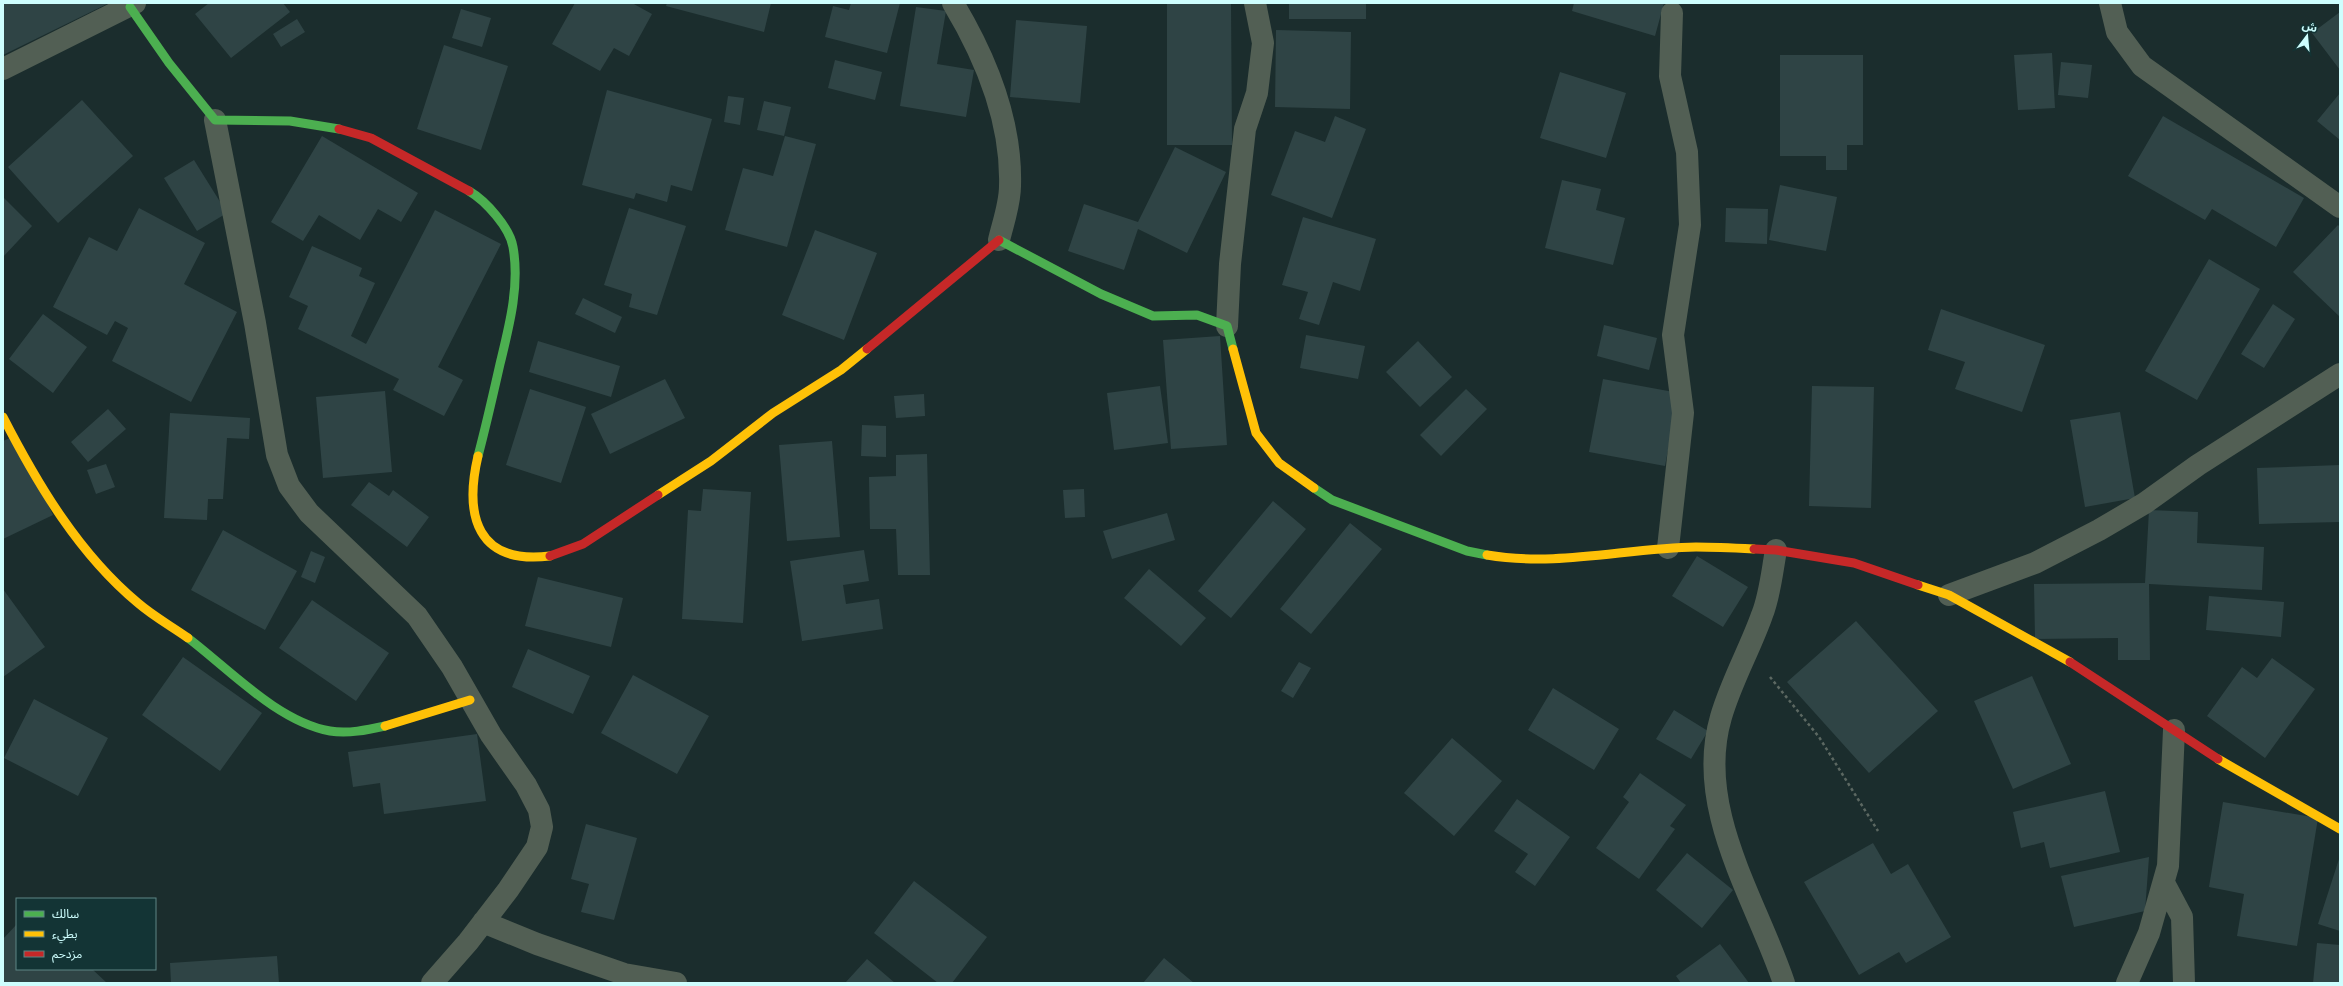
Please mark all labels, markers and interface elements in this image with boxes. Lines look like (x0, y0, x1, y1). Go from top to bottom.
north arrow (2287, 16, 2327, 56)
text: ش (2301, 19, 2319, 35)
legend (16, 898, 156, 970)
text: سالك (52, 907, 79, 921)
text: بطيء (52, 927, 78, 944)
text: مزدحم (52, 947, 82, 963)

